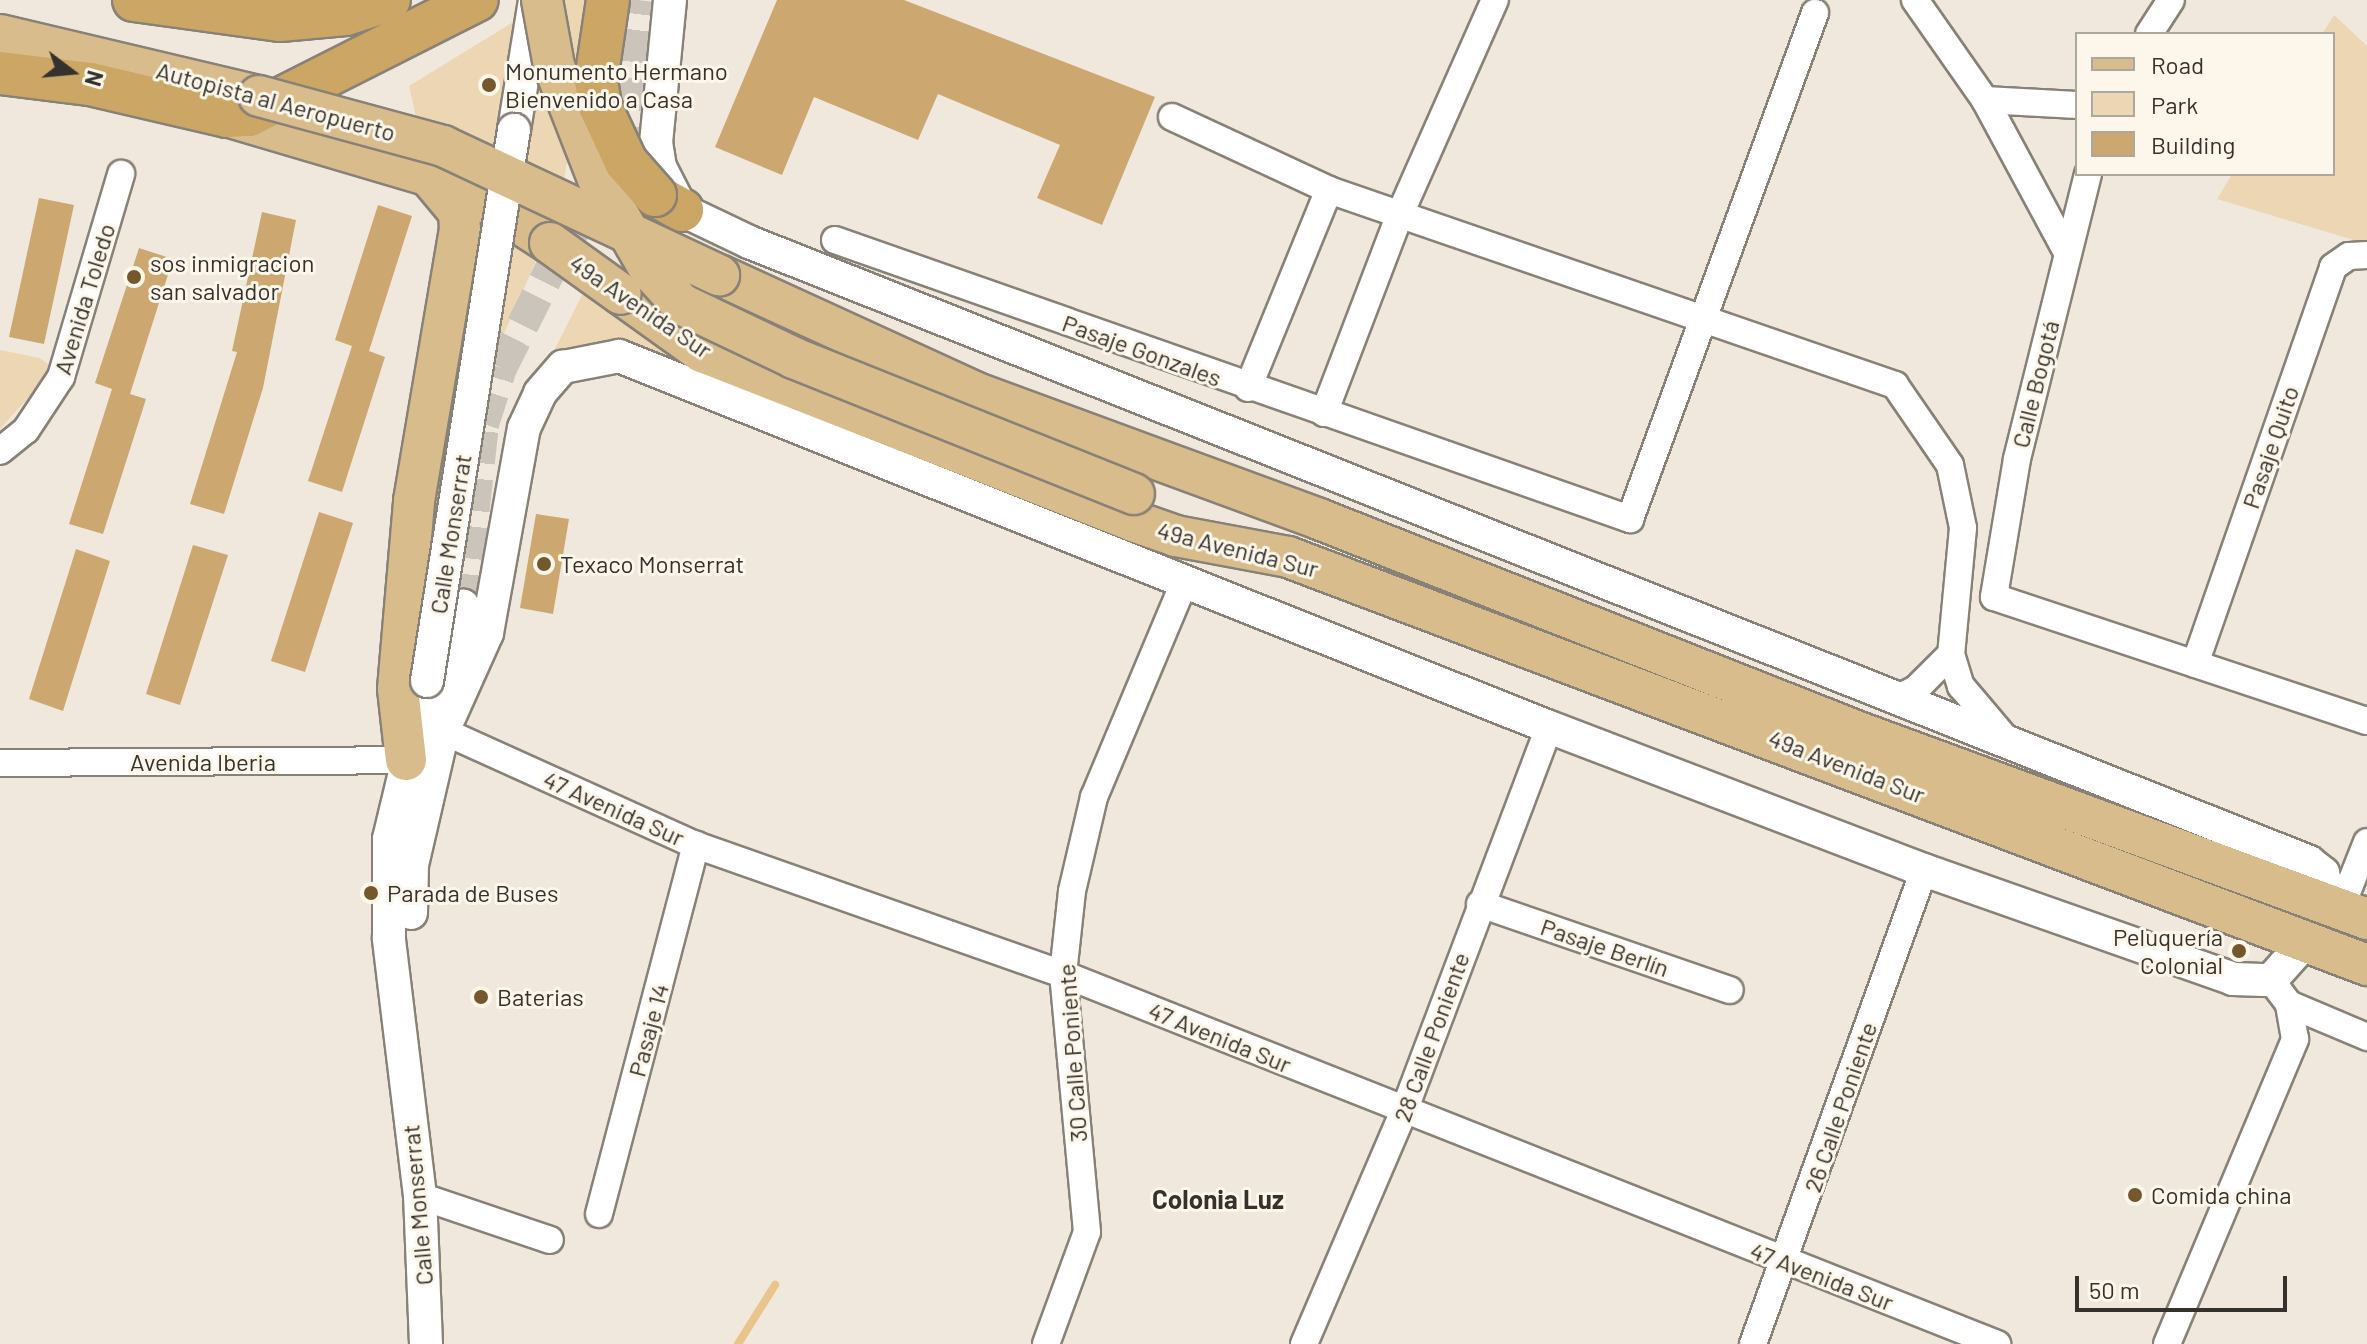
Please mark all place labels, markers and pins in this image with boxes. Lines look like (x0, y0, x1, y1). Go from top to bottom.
place label: Monumento Hermano Bienvenido a Casa (505, 57, 728, 113)
marker: Monumento Hermano Bienvenido a Casa (480, 76, 498, 94)
place label: sos inmigracion san salvador (150, 249, 314, 305)
marker: sos inmigracion san salvador (125, 268, 143, 286)
place label: Texaco Monserrat (560, 550, 744, 578)
marker: Texaco Monserrat (535, 555, 553, 573)
place label: Parada de Buses (387, 879, 558, 907)
marker: Parada de Buses (362, 884, 380, 902)
place label: Peluquería Colonial (2113, 923, 2223, 979)
marker: Peluquería Colonial (2230, 942, 2248, 960)
place label: Baterias (497, 983, 584, 1011)
marker: Baterias (472, 988, 490, 1006)
place label: Comida china (2151, 1181, 2291, 1209)
marker: Comida china (2126, 1186, 2144, 1204)

